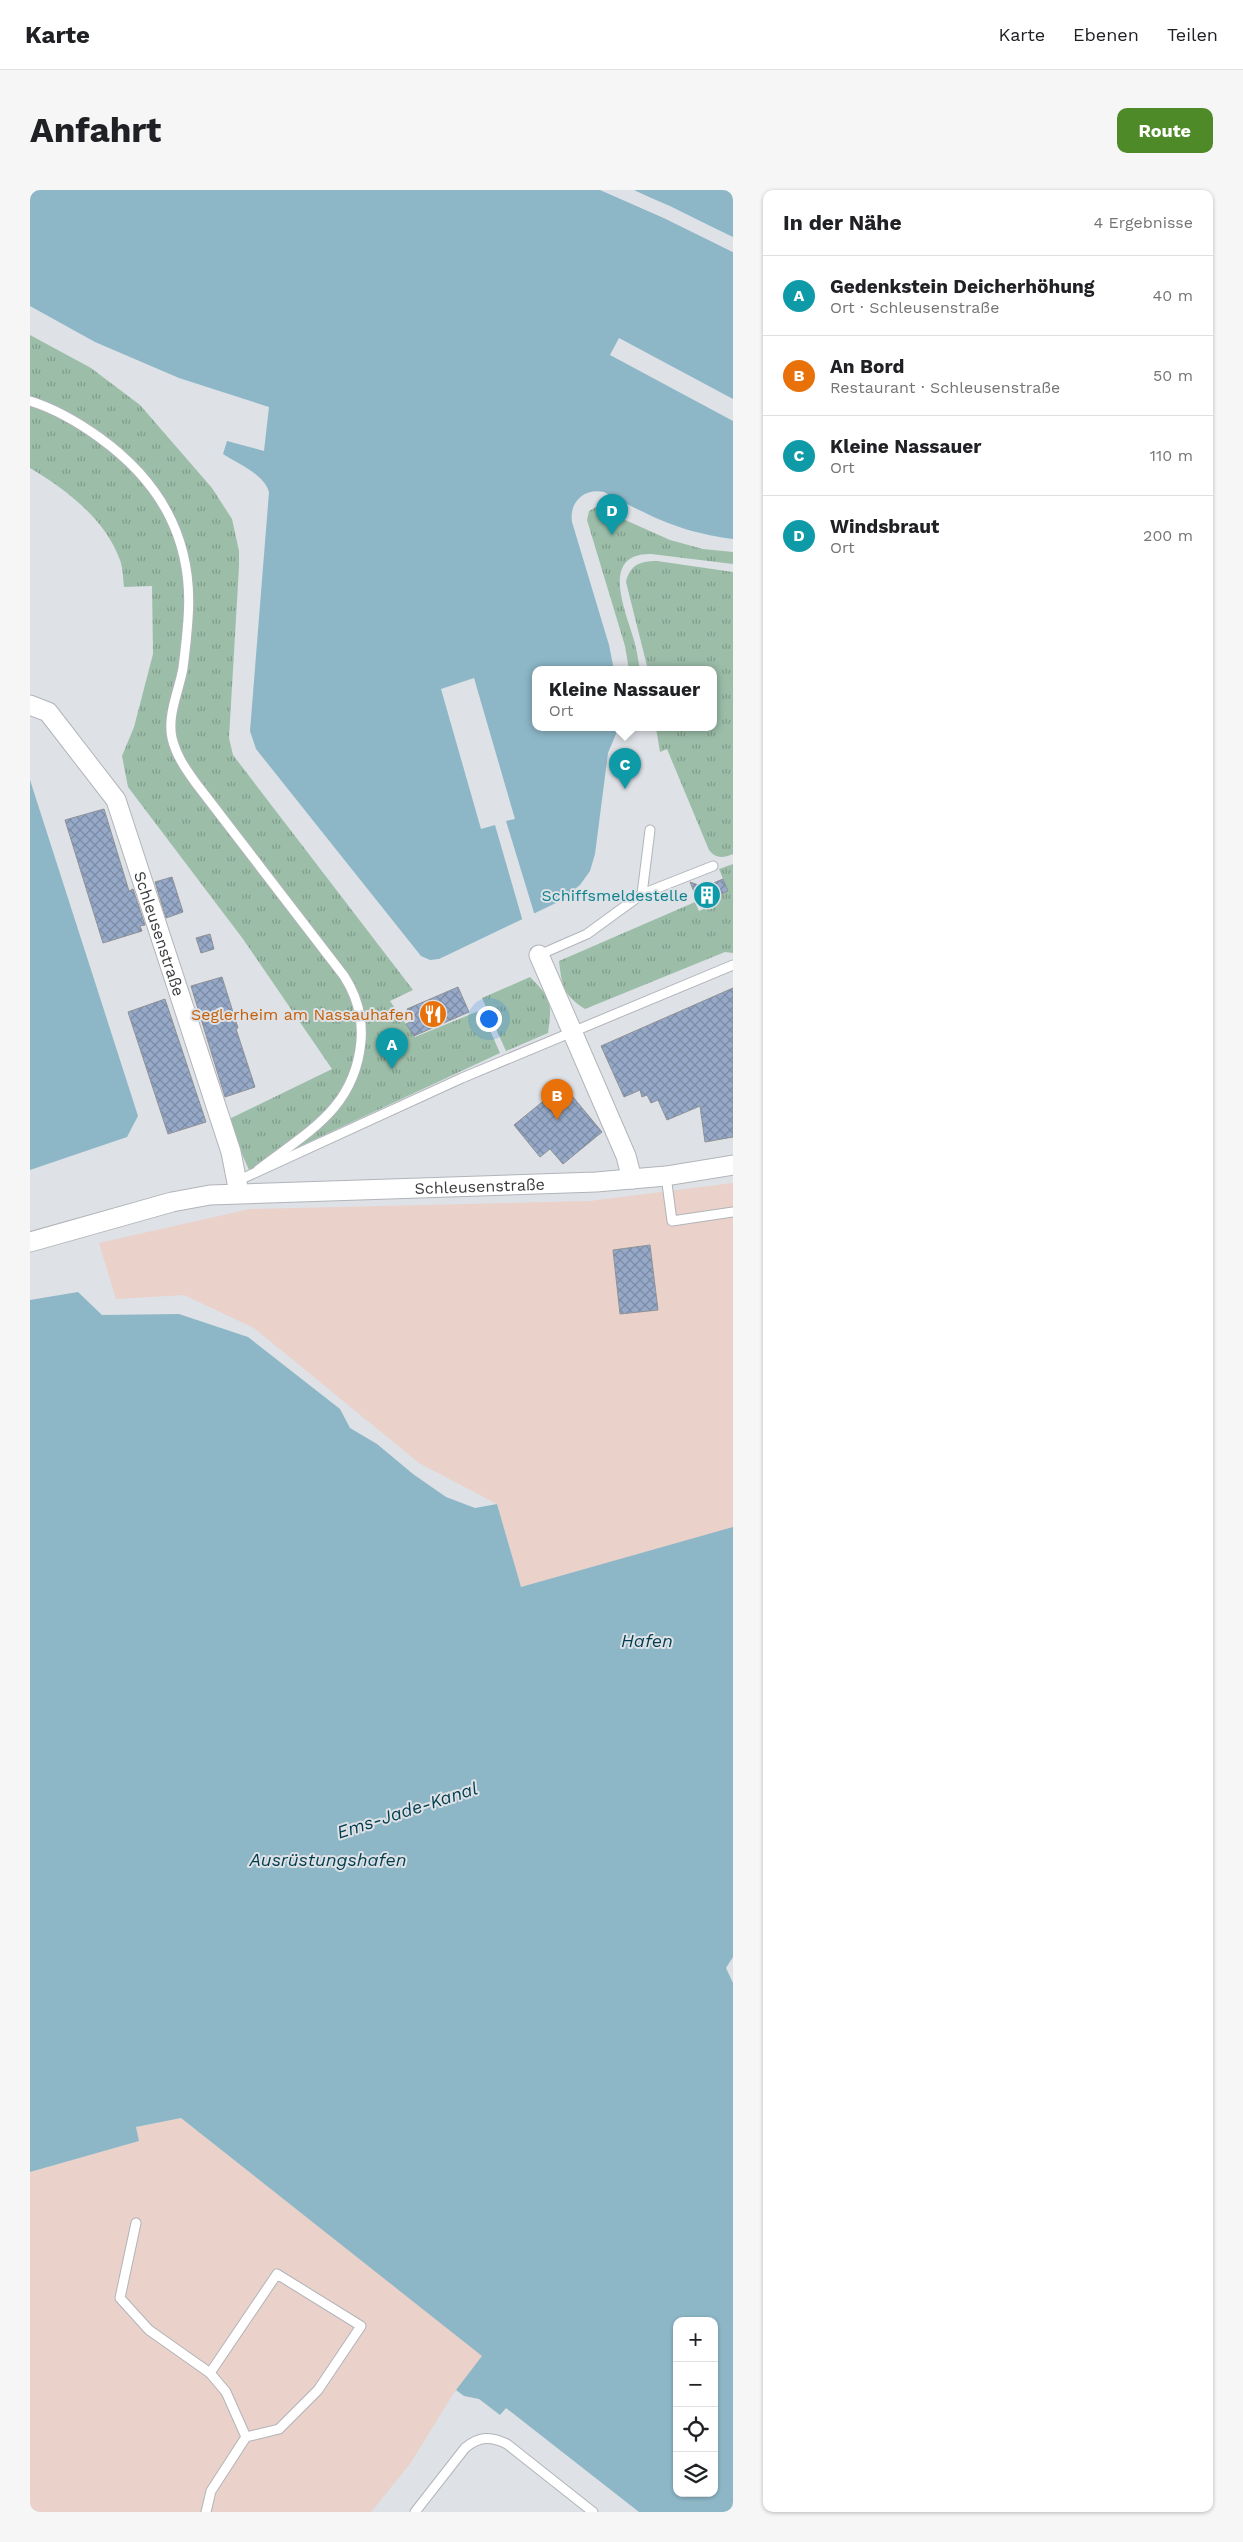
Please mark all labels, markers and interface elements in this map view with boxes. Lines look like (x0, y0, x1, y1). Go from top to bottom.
text: Karte (25, 21, 90, 49)
text: Karte (999, 24, 1045, 45)
text: Ebenen (1073, 24, 1139, 45)
text: Teilen (1167, 24, 1218, 45)
button: Route (1117, 108, 1213, 153)
text: Anfahrt (30, 109, 161, 151)
text: In der Nähe (783, 210, 902, 235)
text: 4 Ergebnisse (1093, 213, 1193, 232)
text: Gedenkstein Deicherhöhung (830, 275, 1094, 298)
text: A (794, 286, 804, 305)
text: 40 m (1153, 286, 1193, 305)
text: Ort · Schleusenstraße (830, 298, 999, 317)
text: An Bord (830, 355, 904, 378)
text: B (794, 366, 804, 385)
text: 50 m (1153, 366, 1193, 385)
text: Restaurant · Schleusenstraße (830, 378, 1060, 397)
text: Kleine Nassauer (830, 435, 981, 458)
text: C (794, 446, 804, 465)
text: 110 m (1150, 446, 1193, 465)
text: Ort (830, 458, 855, 477)
pin: D (596, 494, 628, 535)
text: Windsbraut (830, 515, 939, 538)
text: D (793, 526, 805, 545)
text: 200 m (1143, 526, 1193, 545)
text: Ort (830, 538, 855, 557)
popup (532, 666, 717, 731)
text: Kleine Nassauer (549, 678, 700, 701)
text: Ort (549, 701, 573, 720)
pin: C (609, 748, 641, 789)
street label: Schleusenstraße (130, 869, 189, 998)
building icon: Schiffsmeldestelle (692, 880, 722, 910)
place label: Schiffsmeldestelle (542, 886, 688, 905)
restaurant icon: Seglerheim am Nassauhafen (418, 999, 448, 1029)
place label: Seglerheim am Nassauhafen (191, 1005, 414, 1024)
your location (476, 1006, 502, 1032)
pin: A (376, 1028, 408, 1069)
pin: B (541, 1079, 573, 1120)
street label: Schleusenstraße (414, 1174, 545, 1198)
water label: Hafen (621, 1630, 673, 1651)
water label: Ems-Jade-Kanal (334, 1777, 480, 1843)
water label: Ausrüstungshafen (248, 1849, 407, 1870)
map controls (673, 2317, 718, 2497)
button: + (673, 2317, 718, 2362)
button: − (673, 2362, 718, 2407)
button: locate (673, 2407, 718, 2452)
button: layers (673, 2452, 718, 2497)

